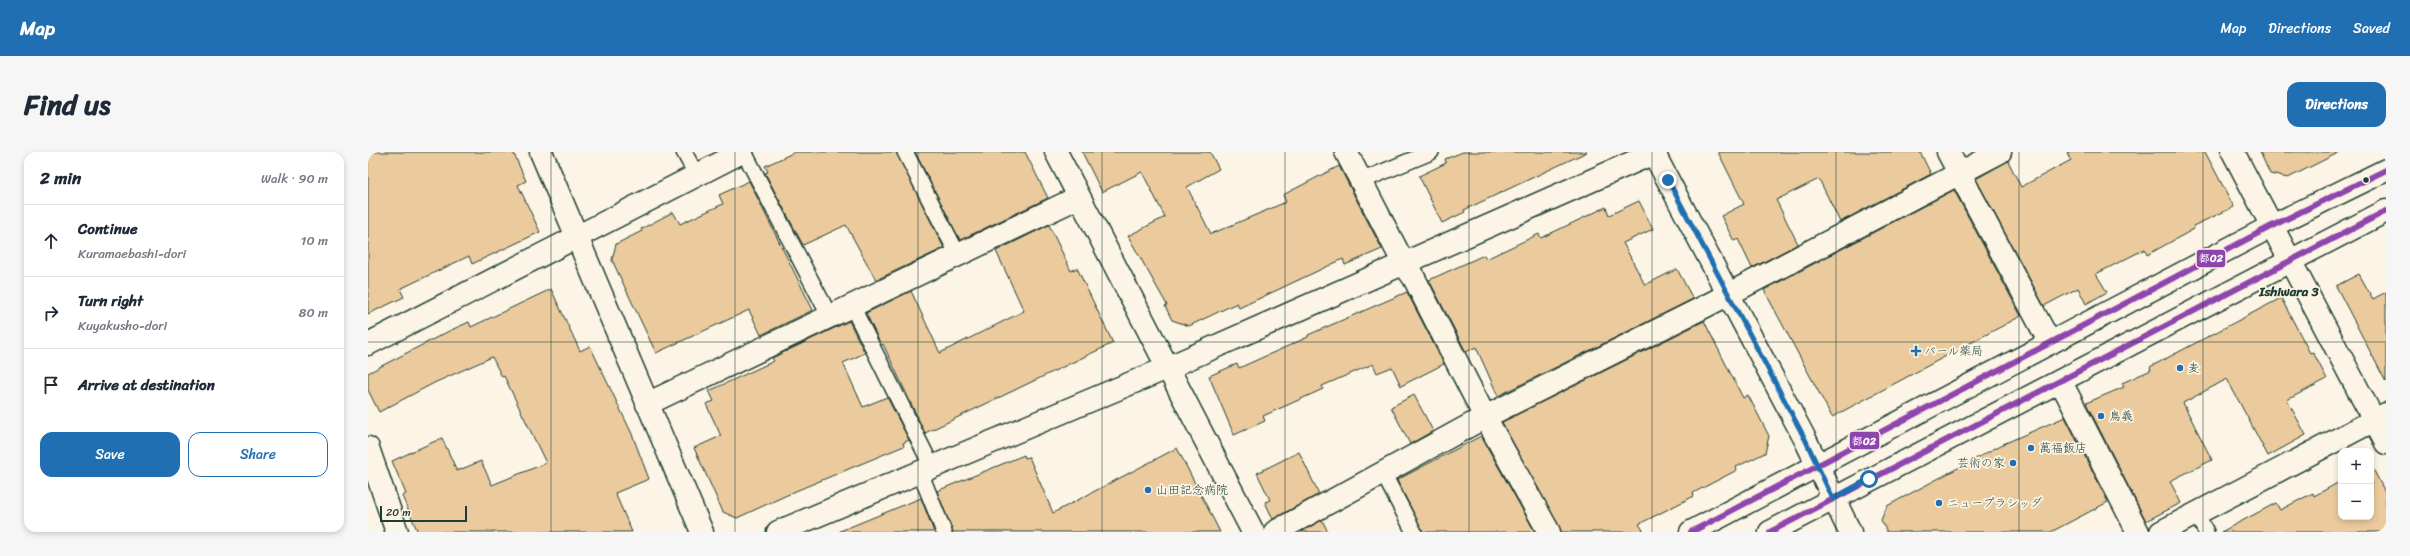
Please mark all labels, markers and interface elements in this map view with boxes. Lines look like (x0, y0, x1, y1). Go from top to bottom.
text: Map (20, 12, 55, 45)
text: Map (2220, 16, 2246, 41)
text: Directions (2268, 16, 2331, 41)
text: Saved (2353, 16, 2390, 41)
text: Find us (24, 80, 111, 129)
button: Directions (2287, 82, 2386, 127)
text: 2 min (40, 163, 81, 193)
text: Walk · 90 m (261, 167, 328, 190)
route end (1659, 171, 1677, 189)
unlabelled marker (2361, 175, 2371, 185)
text: Continue (78, 216, 138, 242)
text: 10 m (301, 229, 328, 252)
icon: ahead (40, 230, 62, 252)
text: Kuramaebashi-dori (78, 242, 186, 265)
line badge: 都02 (2196, 249, 2226, 268)
text: 都02 (2199, 249, 2224, 268)
district label: Ishiwara 3 (2258, 280, 2320, 303)
text: Turn right (78, 288, 143, 314)
text: 80 m (299, 301, 328, 324)
icon: right (40, 302, 62, 324)
text: Kuyakusho-dori (78, 314, 167, 337)
place label: パール薬局 (1924, 340, 1983, 362)
marker: パール薬局 (1911, 346, 1921, 356)
place label: 麦 (2188, 357, 2200, 379)
marker: 麦 (2175, 363, 2185, 373)
text: Arrive at destination (78, 372, 215, 398)
icon: arrive (40, 374, 62, 396)
place label: 鳥義 (2109, 405, 2133, 427)
marker: 鳥義 (2096, 411, 2106, 421)
line badge: 都02 (1849, 431, 1880, 450)
button: Save (40, 432, 180, 477)
button: Share (188, 432, 328, 477)
text: 都02 (1852, 432, 1877, 451)
place label: 萬福飯店 (2039, 437, 2087, 459)
marker: 萬福飯店 (2026, 443, 2036, 453)
map controls (2338, 448, 2374, 520)
button: + (2338, 448, 2374, 484)
place label: 芸術の家 (1957, 452, 2005, 474)
marker: 芸術の家 (2008, 458, 2018, 468)
route start (1860, 470, 1878, 488)
place label: 山田記念病院 (1156, 479, 1228, 501)
button: − (2338, 484, 2374, 520)
marker: 山田記念病院 (1143, 485, 1153, 495)
place label: ニュープラシッダ (1947, 492, 2042, 514)
marker: ニュープラシッダ (1934, 498, 1944, 508)
text: 20 m (386, 503, 411, 522)
scale bar (380, 504, 467, 523)

